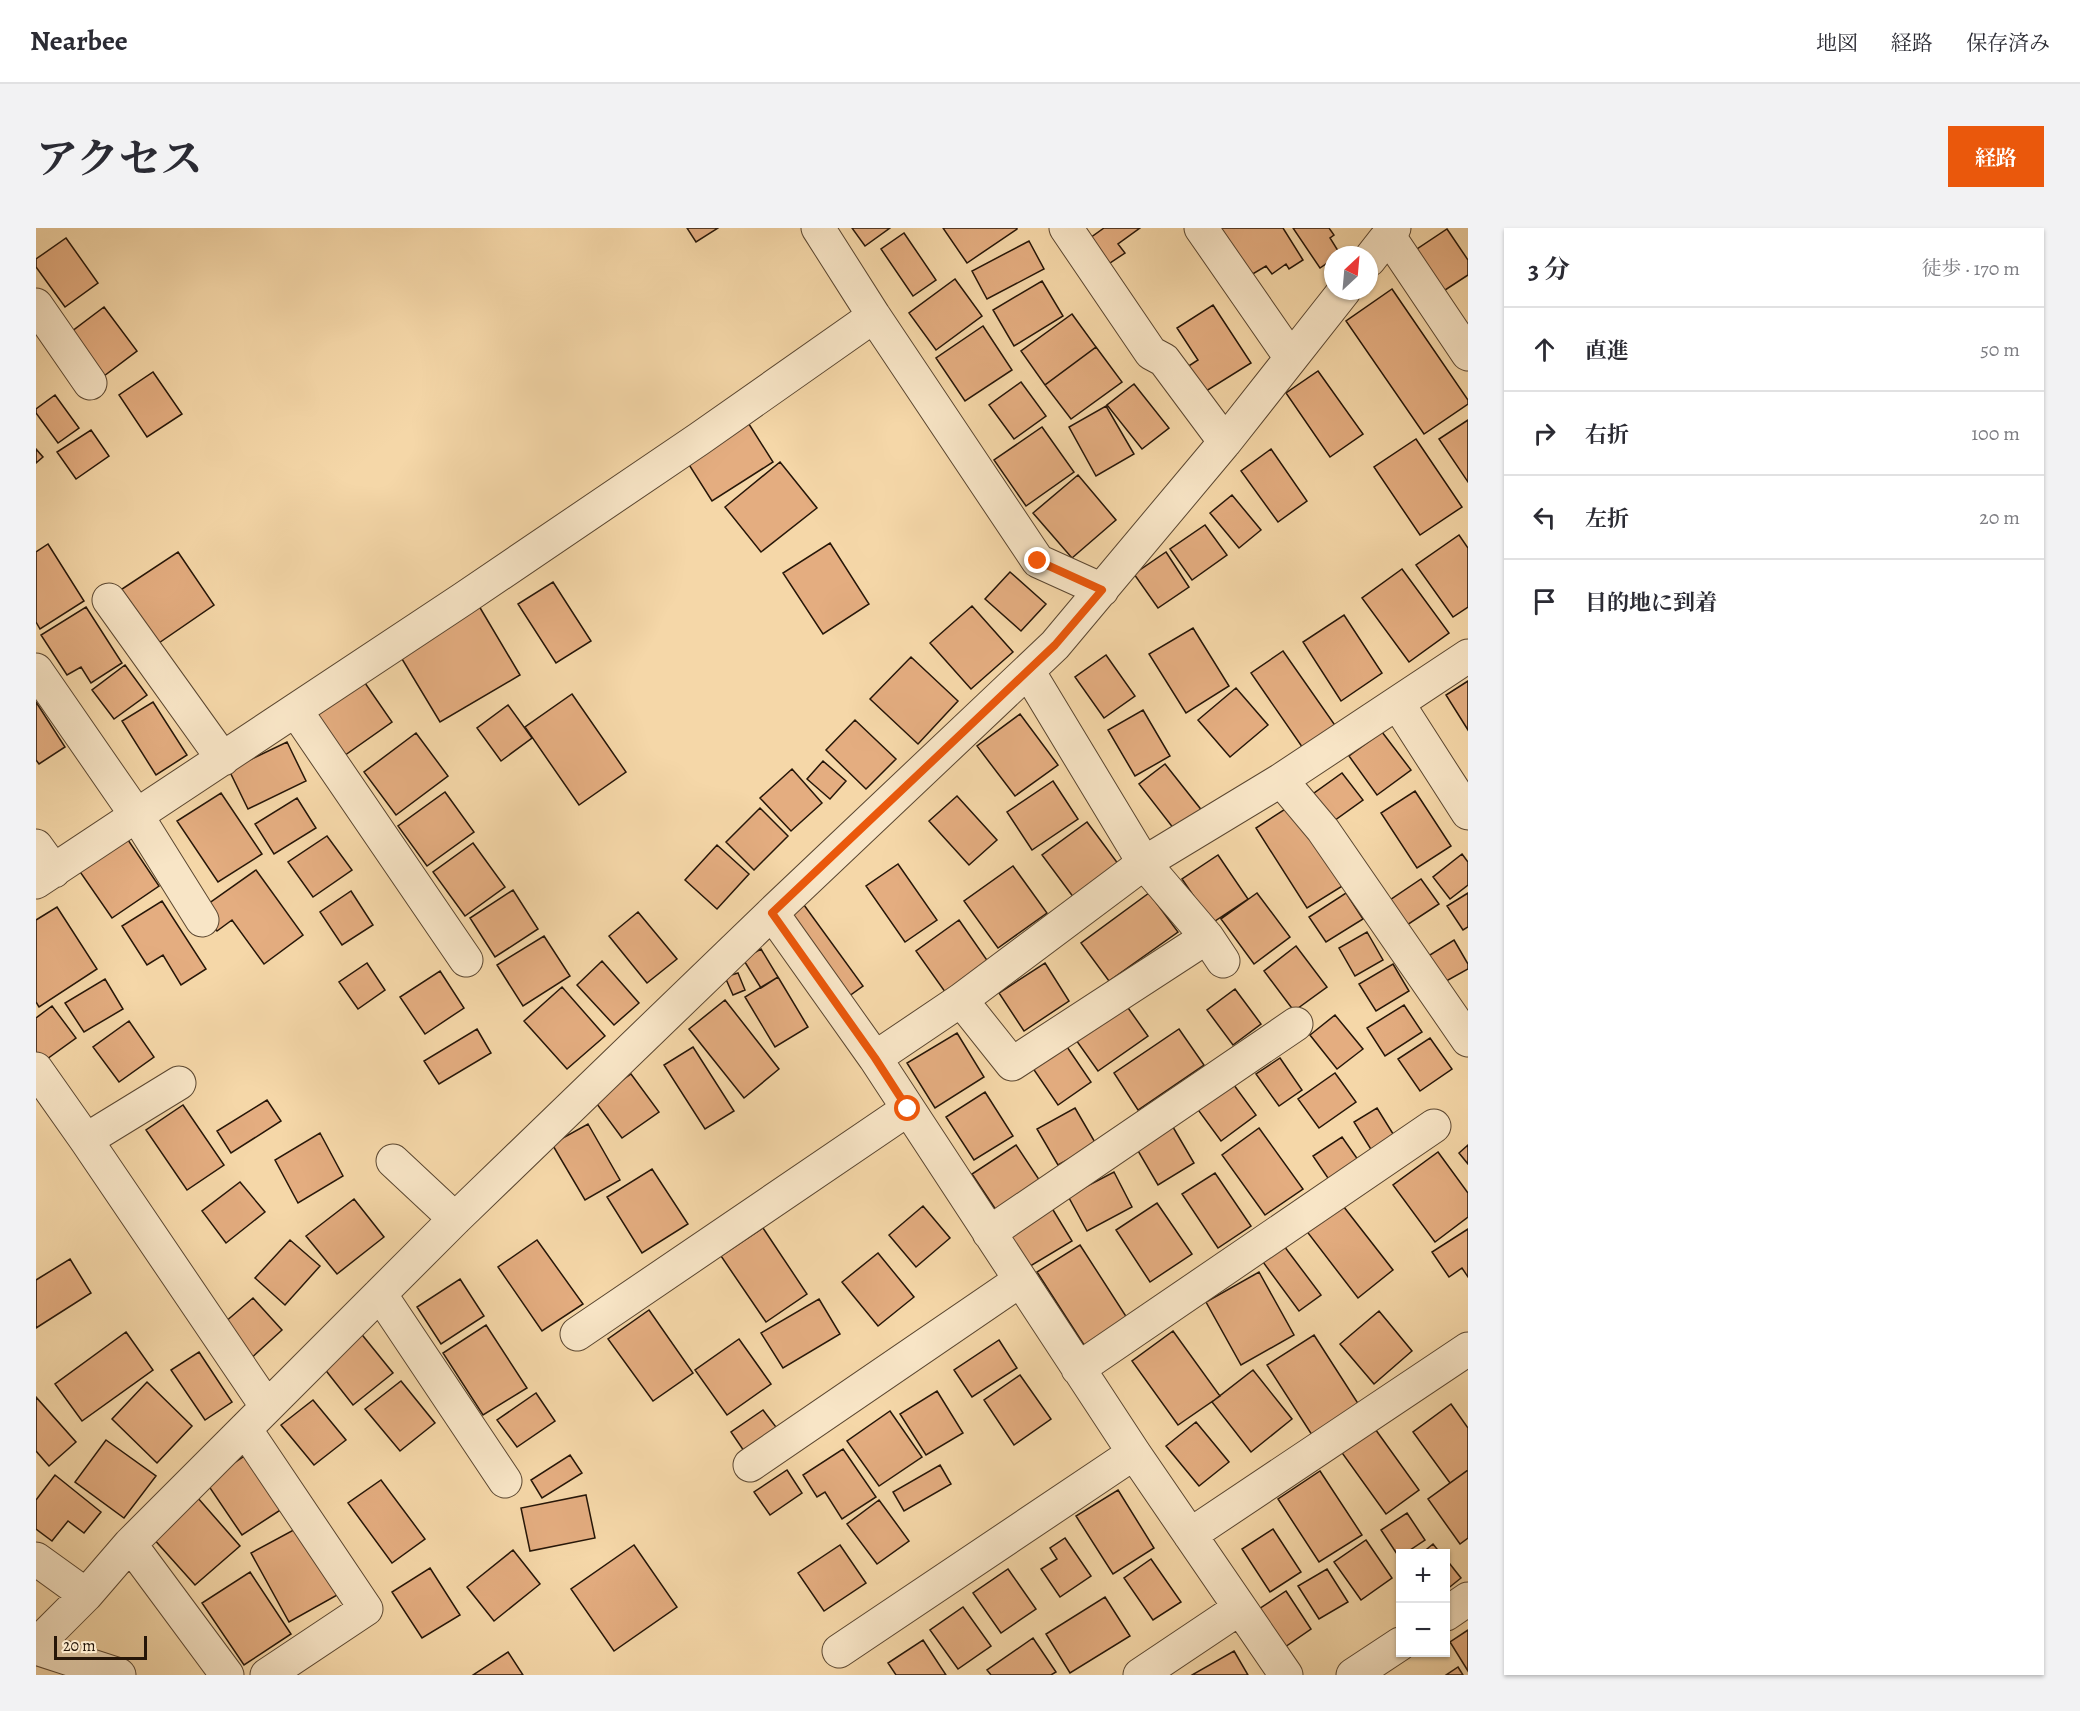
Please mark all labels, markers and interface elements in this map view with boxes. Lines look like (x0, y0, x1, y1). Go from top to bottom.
text: Nearbee (30, 22, 128, 60)
text: 地図 (1816, 29, 1858, 57)
text: 経路 (1891, 29, 1933, 57)
text: 保存済み (1966, 29, 2050, 57)
button: 経路 (1948, 126, 2044, 187)
text: アクセス (36, 130, 203, 187)
north arrow (1324, 246, 1378, 300)
text: 3 分 (1528, 252, 1570, 287)
text: 徒歩 · 170 m (1922, 255, 2020, 282)
icon: ahead (1528, 333, 1561, 366)
text: 直進 (1585, 336, 1629, 366)
text: 50 m (1980, 336, 2020, 363)
icon: right (1528, 417, 1561, 450)
text: 右折 (1585, 420, 1629, 450)
text: 100 m (1971, 420, 2020, 447)
icon: left (1528, 501, 1561, 534)
text: 左折 (1585, 504, 1629, 534)
text: 20 m (1979, 504, 2020, 531)
route end (1024, 547, 1050, 573)
icon: arrive (1528, 585, 1561, 618)
text: 目的地に到着 (1585, 588, 1717, 618)
route start (894, 1095, 920, 1121)
map controls (1396, 1549, 1450, 1657)
button: + (1396, 1549, 1450, 1603)
button: − (1396, 1603, 1450, 1657)
scale bar (54, 1633, 147, 1660)
text: 20 m (63, 1635, 96, 1657)

